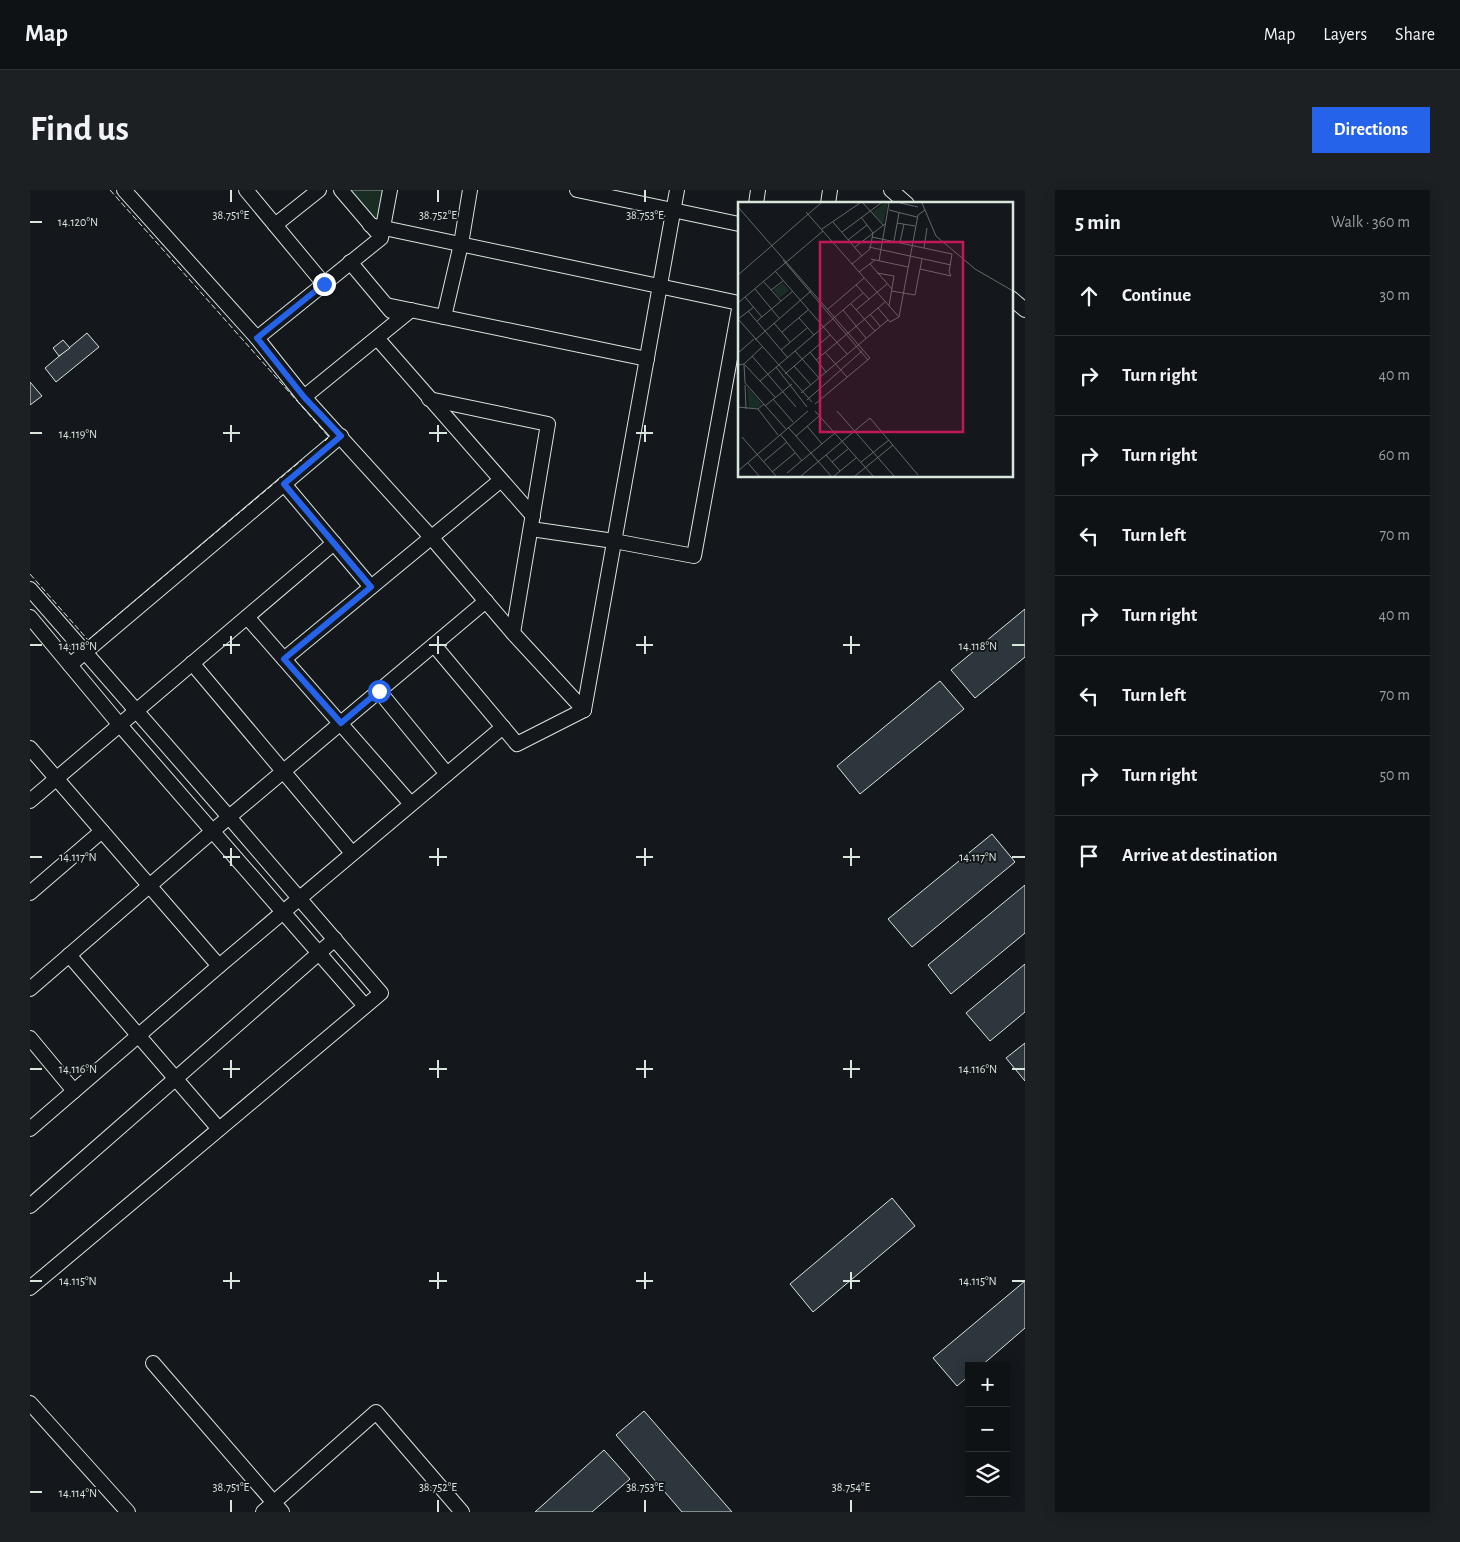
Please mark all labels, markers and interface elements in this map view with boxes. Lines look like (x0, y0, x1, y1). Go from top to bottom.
text: Map (25, 22, 68, 46)
text: Map (1264, 26, 1295, 44)
text: Layers (1323, 26, 1367, 44)
text: Share (1395, 26, 1435, 44)
button: Directions (1312, 107, 1430, 153)
text: Find us (30, 112, 129, 147)
inset map (738, 202, 1012, 478)
text: 38.751°E (213, 209, 250, 221)
text: 38.752°E (419, 209, 457, 221)
text: 38.753°E (626, 209, 664, 221)
text: 5 min (1075, 212, 1121, 233)
text: Walk · 360 m (1331, 214, 1410, 230)
text: 14.120°N (58, 216, 98, 228)
route end (313, 273, 336, 296)
icon: ahead (1075, 282, 1103, 310)
text: Continue (1122, 286, 1191, 305)
text: 30 m (1380, 287, 1410, 303)
icon: right (1075, 362, 1103, 390)
text: Turn right (1122, 366, 1197, 385)
text: 40 m (1378, 367, 1410, 383)
text: 14.119°N (59, 428, 97, 440)
icon: right (1075, 442, 1103, 470)
text: Turn right (1122, 446, 1197, 465)
text: 60 m (1379, 447, 1410, 463)
icon: left (1075, 522, 1103, 550)
text: Turn left (1122, 526, 1186, 545)
text: 70 m (1379, 527, 1410, 543)
icon: right (1075, 602, 1103, 630)
text: Turn right (1122, 606, 1197, 625)
text: 40 m (1378, 607, 1410, 623)
text: 14.118°N (59, 640, 97, 652)
text: 14.118°N (959, 640, 997, 652)
route start (368, 680, 391, 703)
icon: left (1075, 682, 1103, 710)
text: Turn left (1122, 686, 1186, 705)
text: 70 m (1379, 687, 1410, 703)
icon: right (1075, 762, 1103, 790)
text: Turn right (1122, 766, 1197, 785)
text: 50 m (1379, 767, 1410, 783)
icon: arrive (1075, 842, 1103, 870)
text: Arrive at destination (1122, 846, 1278, 865)
text: 14.117°N (59, 851, 97, 863)
text: 14.117°N (959, 851, 997, 863)
text: 14.116°N (59, 1063, 97, 1075)
text: 14.116°N (959, 1063, 997, 1075)
text: 14.115°N (59, 1275, 97, 1287)
text: 14.115°N (959, 1275, 997, 1287)
map controls (965, 1362, 1010, 1497)
button: + (965, 1362, 1010, 1407)
button: − (965, 1407, 1010, 1452)
button: layers (965, 1452, 1010, 1497)
text: 38.751°E (213, 1481, 250, 1493)
text: 38.752°E (419, 1481, 457, 1493)
text: 38.753°E (626, 1481, 664, 1493)
text: 38.754°E (832, 1481, 870, 1493)
text: 14.114°N (59, 1487, 97, 1499)

